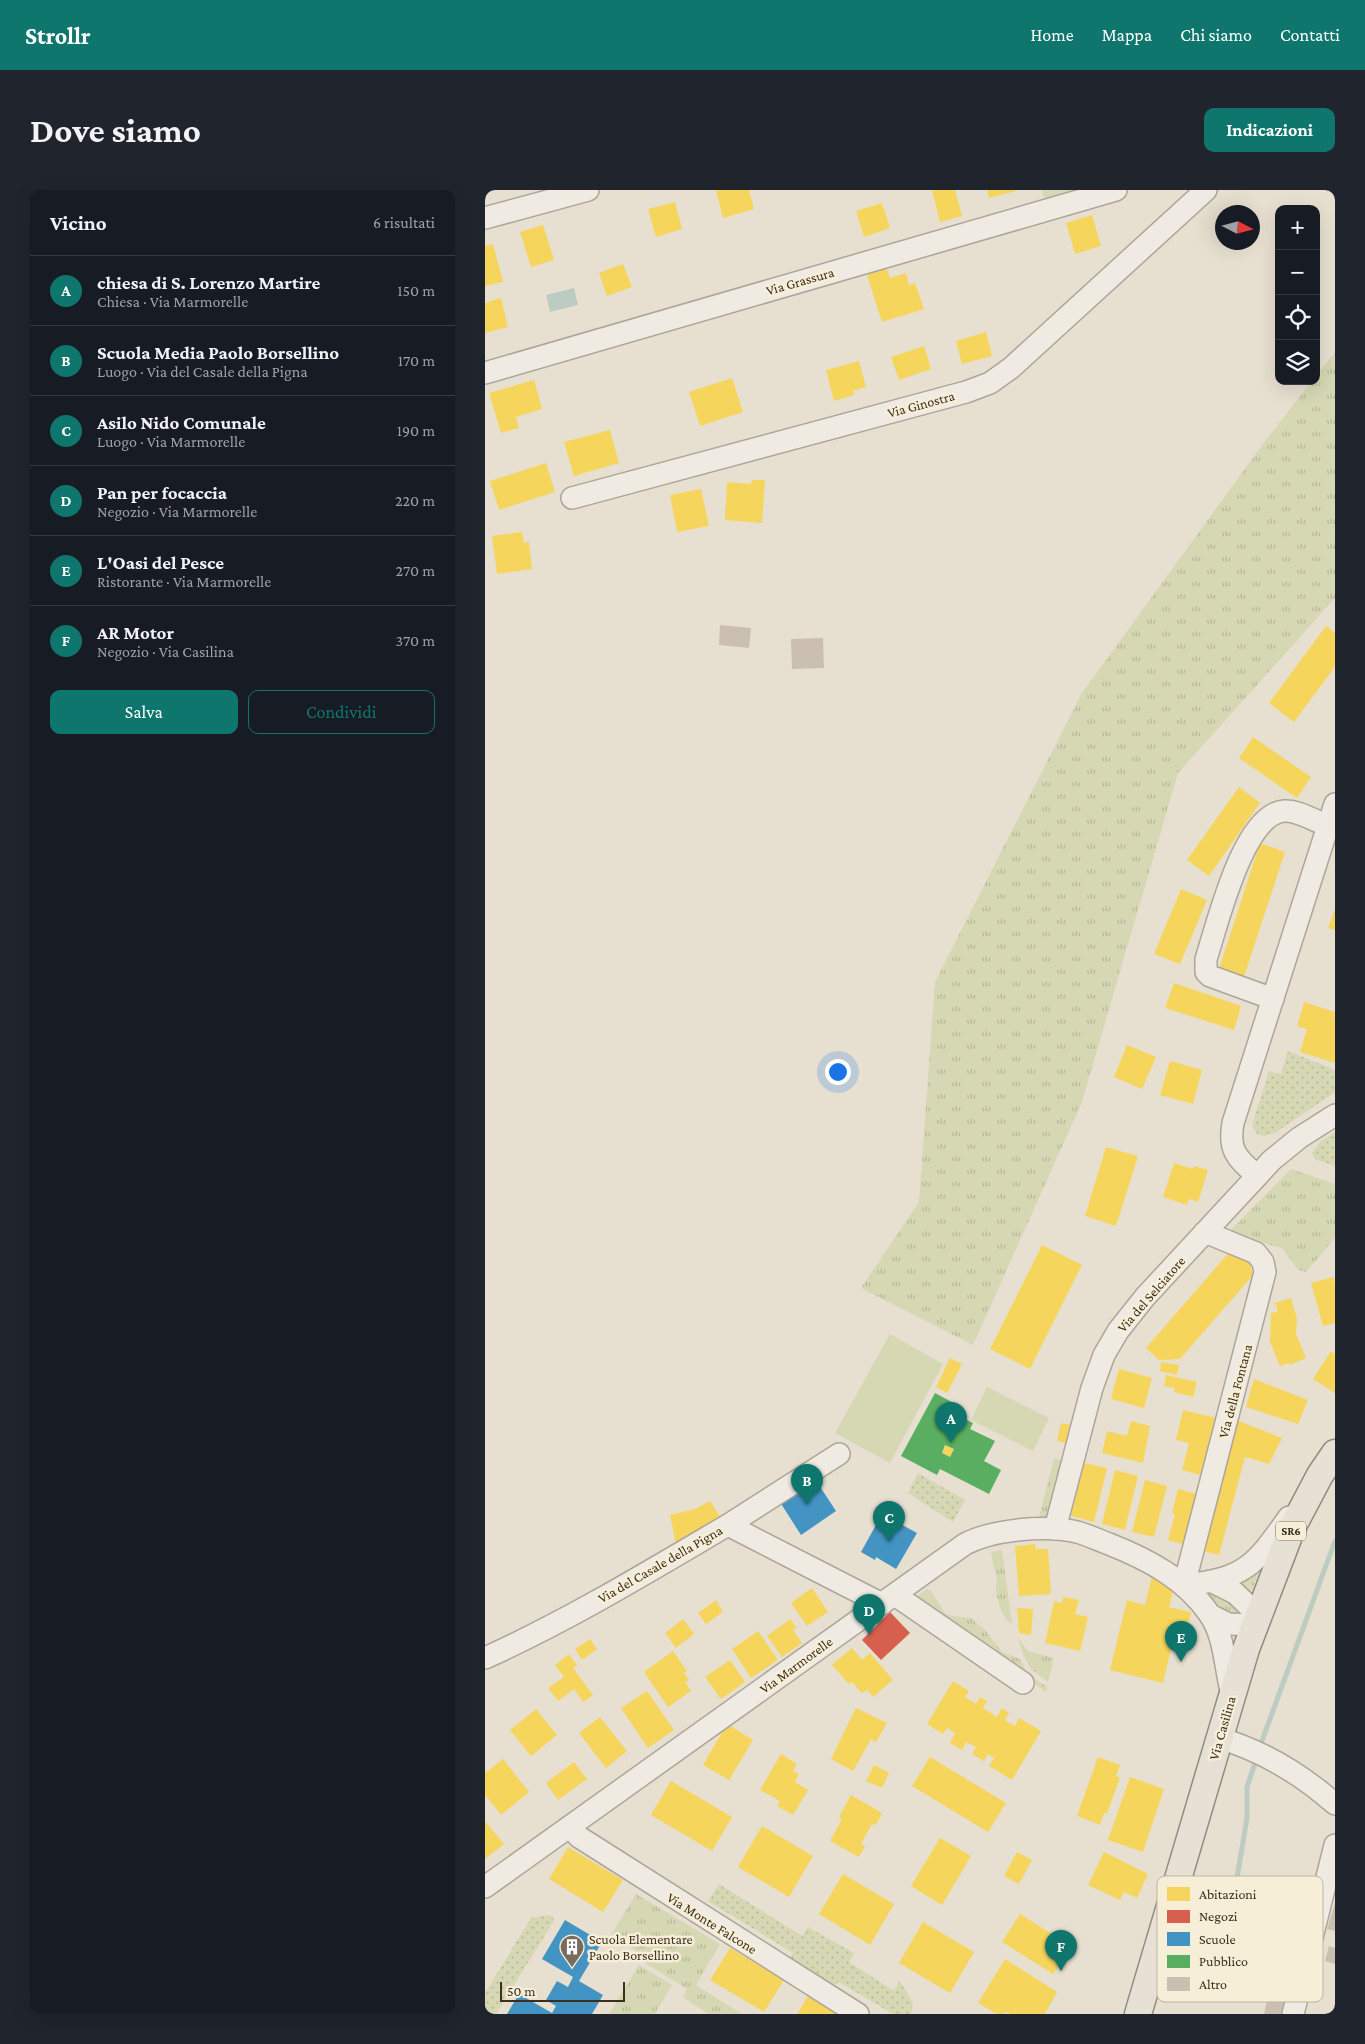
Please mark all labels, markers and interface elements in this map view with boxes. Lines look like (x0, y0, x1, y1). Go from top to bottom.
text: Strollr (25, 22, 91, 49)
text: Home (1031, 25, 1074, 45)
text: Mappa (1102, 25, 1152, 45)
text: Chi siamo (1180, 25, 1252, 45)
text: Contatti (1280, 25, 1340, 45)
button: Indicazioni (1204, 108, 1335, 152)
text: Dove siamo (30, 111, 201, 150)
north arrow (1215, 205, 1260, 250)
map controls (1275, 205, 1320, 385)
button: + (1275, 205, 1320, 250)
text: Vicino (50, 211, 107, 235)
text: 6 risultati (373, 214, 435, 231)
button: − (1275, 250, 1320, 295)
street label: Via Grassura (764, 263, 836, 298)
text: chiesa di S. Lorenzo Martire (97, 272, 320, 293)
text: A (61, 282, 71, 299)
text: 150 m (397, 282, 435, 299)
text: Chiesa · Via Marmorelle (97, 293, 248, 310)
button: locate (1275, 295, 1320, 340)
button: layers (1275, 340, 1320, 385)
text: Scuola Media Paolo Borsellino (97, 342, 339, 363)
text: B (61, 352, 71, 369)
text: 170 m (398, 352, 435, 369)
text: Luogo · Via del Casale della Pigna (97, 363, 308, 380)
street label: Via Ginostra (886, 387, 957, 421)
text: Asilo Nido Comunale (97, 412, 266, 433)
text: C (61, 422, 71, 439)
text: 190 m (397, 422, 435, 439)
text: Luogo · Via Marmorelle (97, 433, 245, 450)
text: Pan per focaccia (97, 482, 227, 503)
text: D (60, 492, 72, 509)
text: 220 m (395, 492, 435, 509)
text: Negozio · Via Marmorelle (97, 503, 257, 520)
text: L'Oasi del Pesce (97, 552, 224, 573)
text: E (61, 562, 71, 579)
text: 270 m (396, 562, 435, 579)
text: Ristorante · Via Marmorelle (97, 573, 271, 590)
text: AR Motor (97, 622, 174, 643)
text: F (62, 632, 70, 649)
text: 370 m (396, 632, 435, 649)
text: Negozio · Via Casilina (97, 643, 234, 660)
button: Salva (50, 690, 238, 734)
button: Condividi (248, 690, 435, 734)
your location (825, 1059, 851, 1085)
street label: Via del Selciatore (1114, 1253, 1188, 1335)
street label: Via della Fontana (1215, 1342, 1255, 1440)
pin: A (935, 1402, 967, 1443)
pin: B (791, 1464, 823, 1505)
pin: C (873, 1501, 905, 1542)
street label: Via del Casale della Pigna (595, 1522, 725, 1606)
road number: SR6 (1276, 1522, 1306, 1540)
pin: D (853, 1594, 885, 1635)
pin: E (1165, 1621, 1197, 1662)
street label: Via Marmorelle (756, 1633, 836, 1697)
street label: Via Casilina (1205, 1694, 1239, 1762)
legend (1157, 1876, 1323, 2002)
text: Abitazioni (1199, 1886, 1257, 1902)
street label: Via Monte Falcone (664, 1889, 760, 1957)
text: Negozi (1199, 1908, 1238, 1924)
pin: F (1045, 1930, 1077, 1971)
place label: Scuola Elementare Paolo Borsellino (589, 1931, 693, 1963)
text: Scuole (1199, 1931, 1236, 1947)
building icon: Scuola Elementare Paolo Borsellino (559, 1934, 585, 1968)
text: Pubblico (1199, 1953, 1248, 1969)
text: Altro (1199, 1976, 1227, 1992)
scale bar (500, 1979, 625, 2002)
text: 50 m (507, 1983, 535, 1999)

